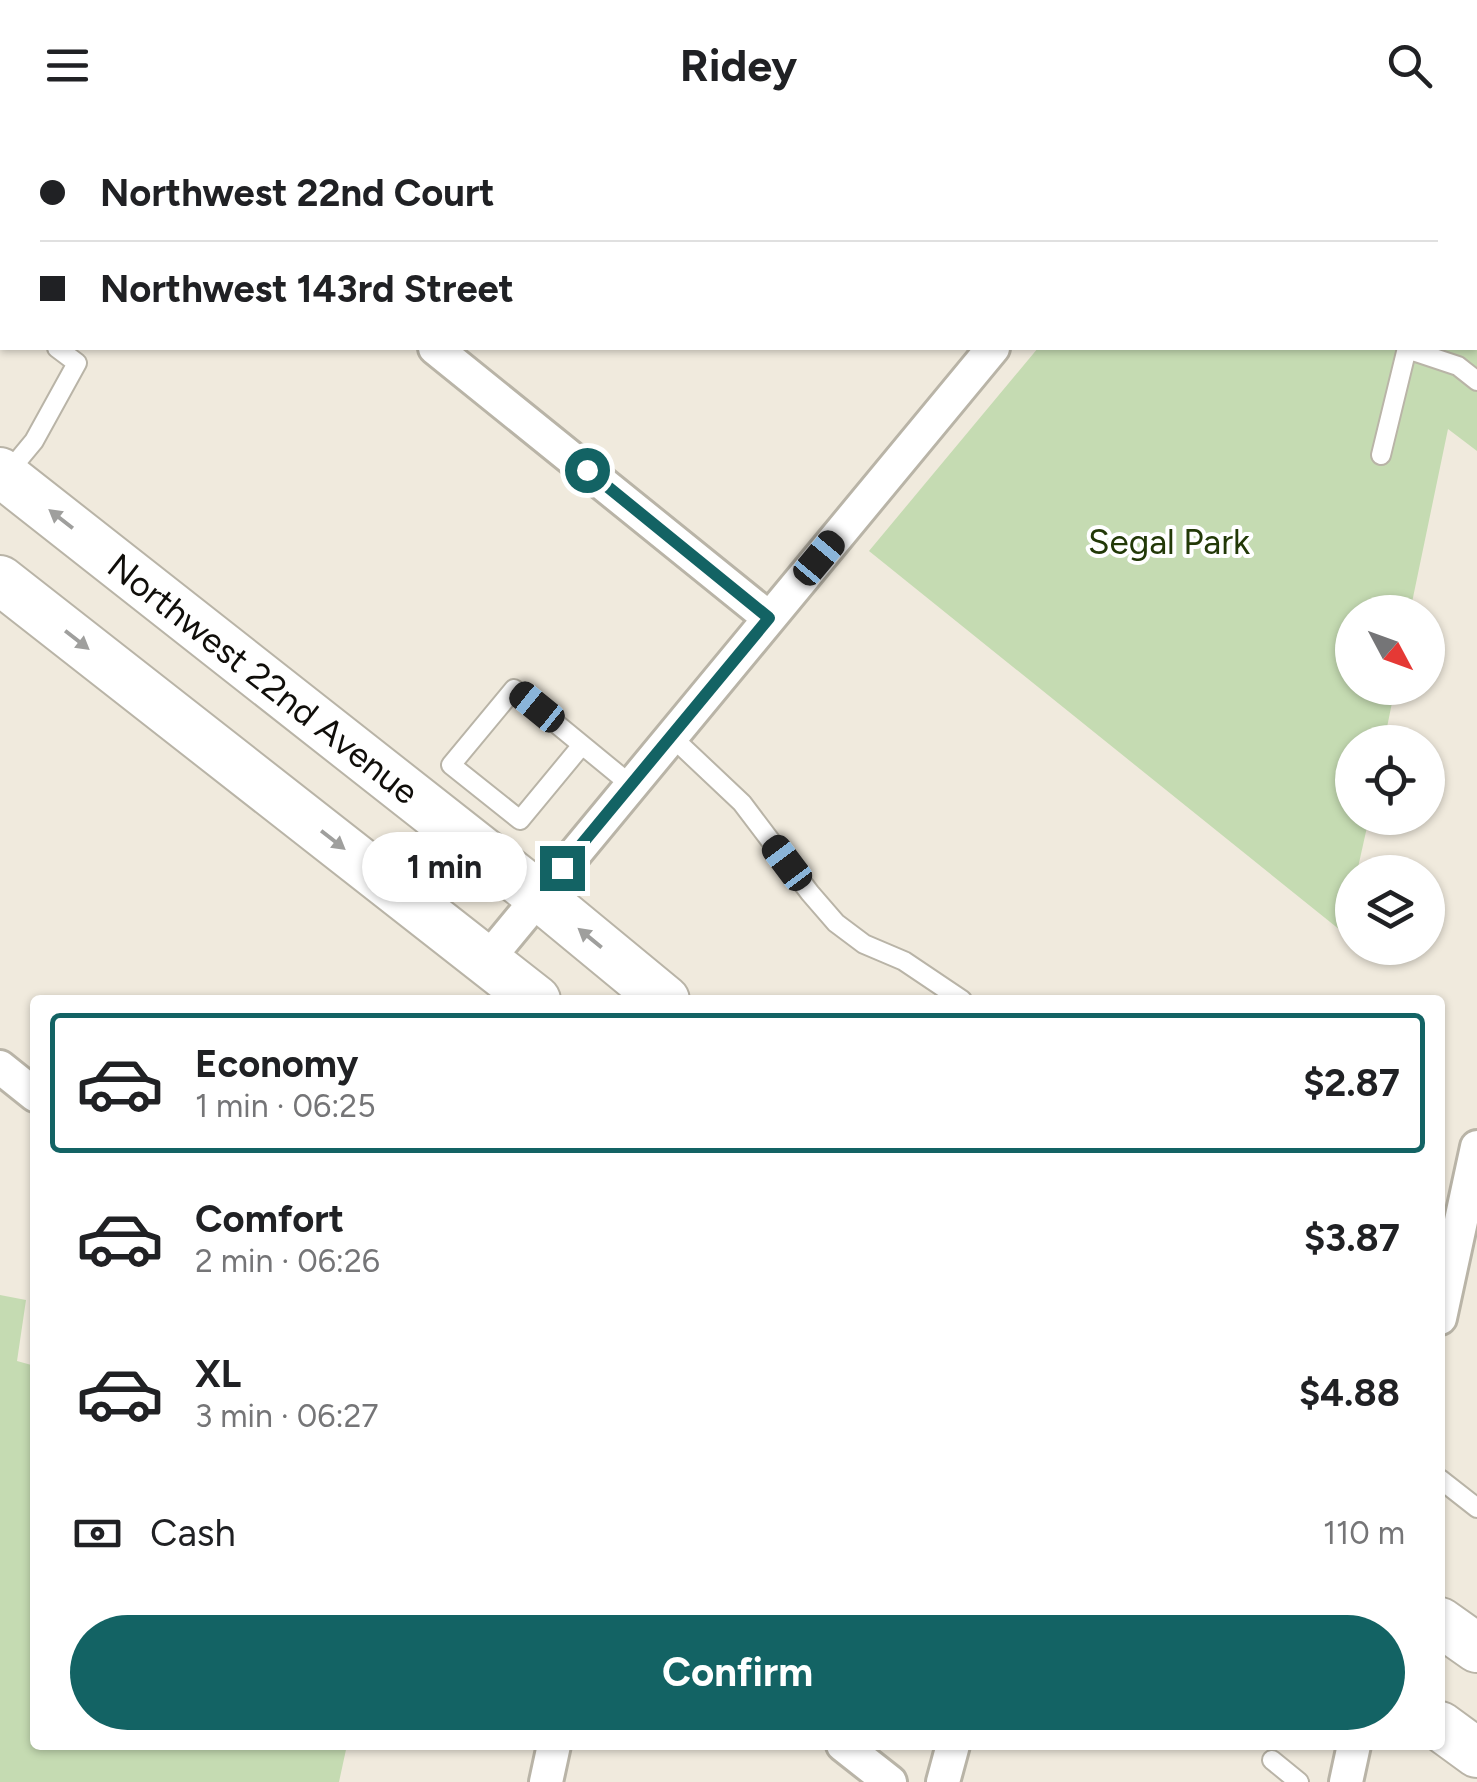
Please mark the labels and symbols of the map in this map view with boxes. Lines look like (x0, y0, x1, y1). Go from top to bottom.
route start (565, 448, 610, 493)
one-way arrow (48, 509, 74, 530)
park label: Segal Park (1088, 521, 1250, 563)
car (788, 525, 850, 591)
street label: Northwest 22nd Avenue (99, 545, 427, 813)
north arrow (1335, 595, 1445, 705)
one-way arrow (64, 629, 90, 650)
car (504, 676, 570, 738)
one-way arrow (320, 829, 346, 850)
car (757, 830, 817, 896)
callout: 1 min (362, 833, 527, 903)
route end (540, 846, 585, 891)
one-way arrow (577, 928, 602, 949)

